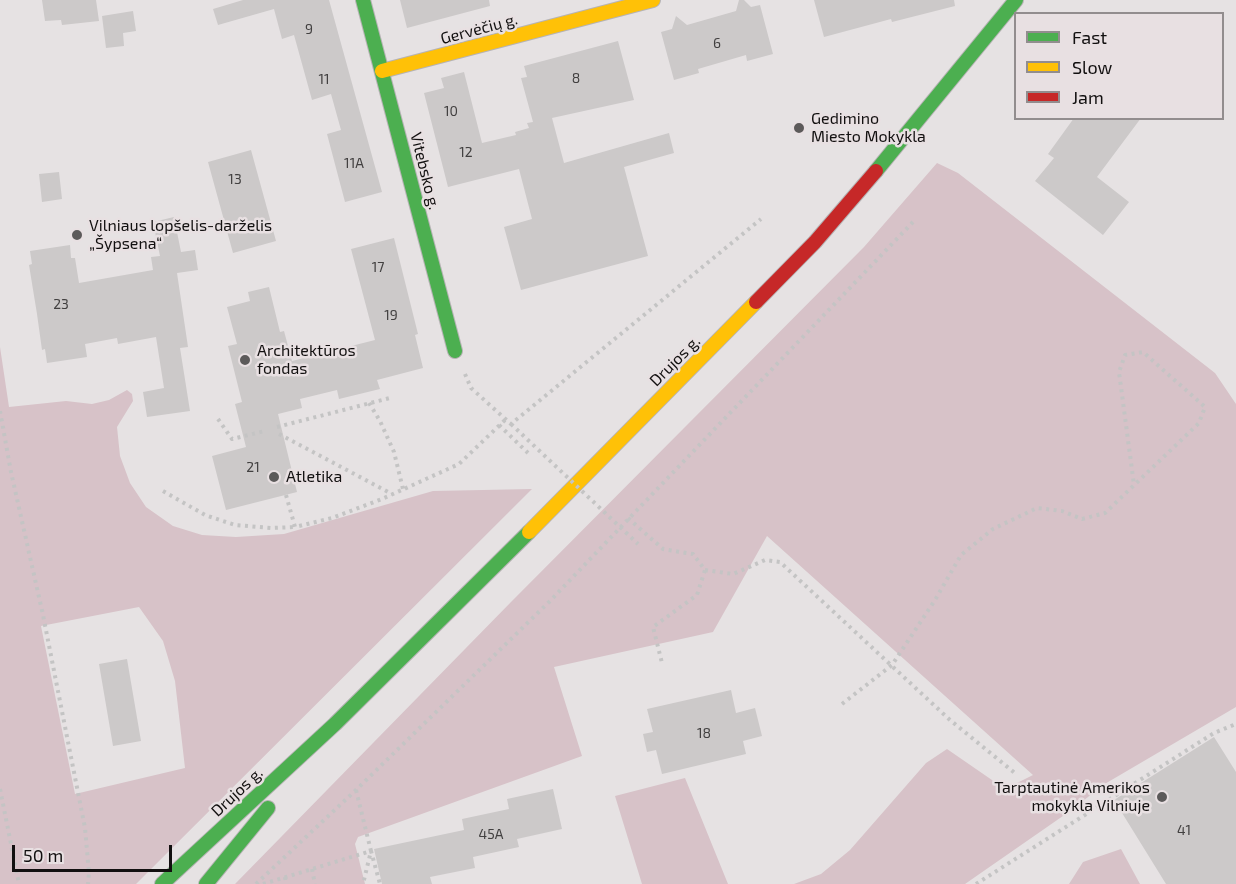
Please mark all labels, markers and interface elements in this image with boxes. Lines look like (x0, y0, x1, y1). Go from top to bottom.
street label: Gervėčių g. (438, 9, 520, 49)
legend (1014, 12, 1224, 120)
house number: 9 (305, 21, 313, 37)
text: Fast (1072, 26, 1107, 48)
house number: 6 (713, 35, 721, 51)
text: Slow (1072, 56, 1112, 78)
house number: 8 (572, 70, 580, 86)
house number: 11 (318, 71, 330, 87)
text: Jam (1072, 86, 1104, 108)
house number: 10 (444, 103, 458, 119)
place label: Gedimino Miesto Mokykla (811, 109, 926, 147)
marker: Gedimino Miesto Mokykla (792, 121, 806, 135)
street label: Vitebsko g. (406, 130, 444, 212)
house number: 12 (459, 144, 473, 160)
house number: 11A (344, 155, 364, 171)
house number: 13 (228, 171, 242, 187)
place label: Vilniaus lopšelis-darželis „Šypsena“ (89, 216, 272, 254)
marker: Vilniaus lopšelis-darželis „Šypsena“ (70, 228, 84, 242)
house number: 17 (372, 259, 384, 275)
house number: 23 (53, 296, 69, 312)
house number: 19 (384, 307, 398, 323)
street label: Drujos g. (646, 332, 704, 390)
place label: Architektūros fondas (257, 341, 356, 379)
marker: Architektūros fondas (238, 353, 252, 367)
house number: 21 (246, 459, 260, 475)
place label: Atletika (286, 467, 342, 487)
marker: Atletika (267, 470, 281, 484)
house number: 18 (697, 725, 711, 741)
street label: Drujos g. (207, 763, 267, 821)
place label: Tarptautinė Amerikos mokykla Vilniuje (994, 778, 1150, 816)
marker: Tarptautinė Amerikos mokykla Vilniuje (1155, 790, 1169, 804)
house number: 41 (1177, 822, 1191, 838)
house number: 45A (479, 826, 503, 842)
scale bar (15, 833, 176, 871)
text: 50 m (23, 844, 63, 866)

